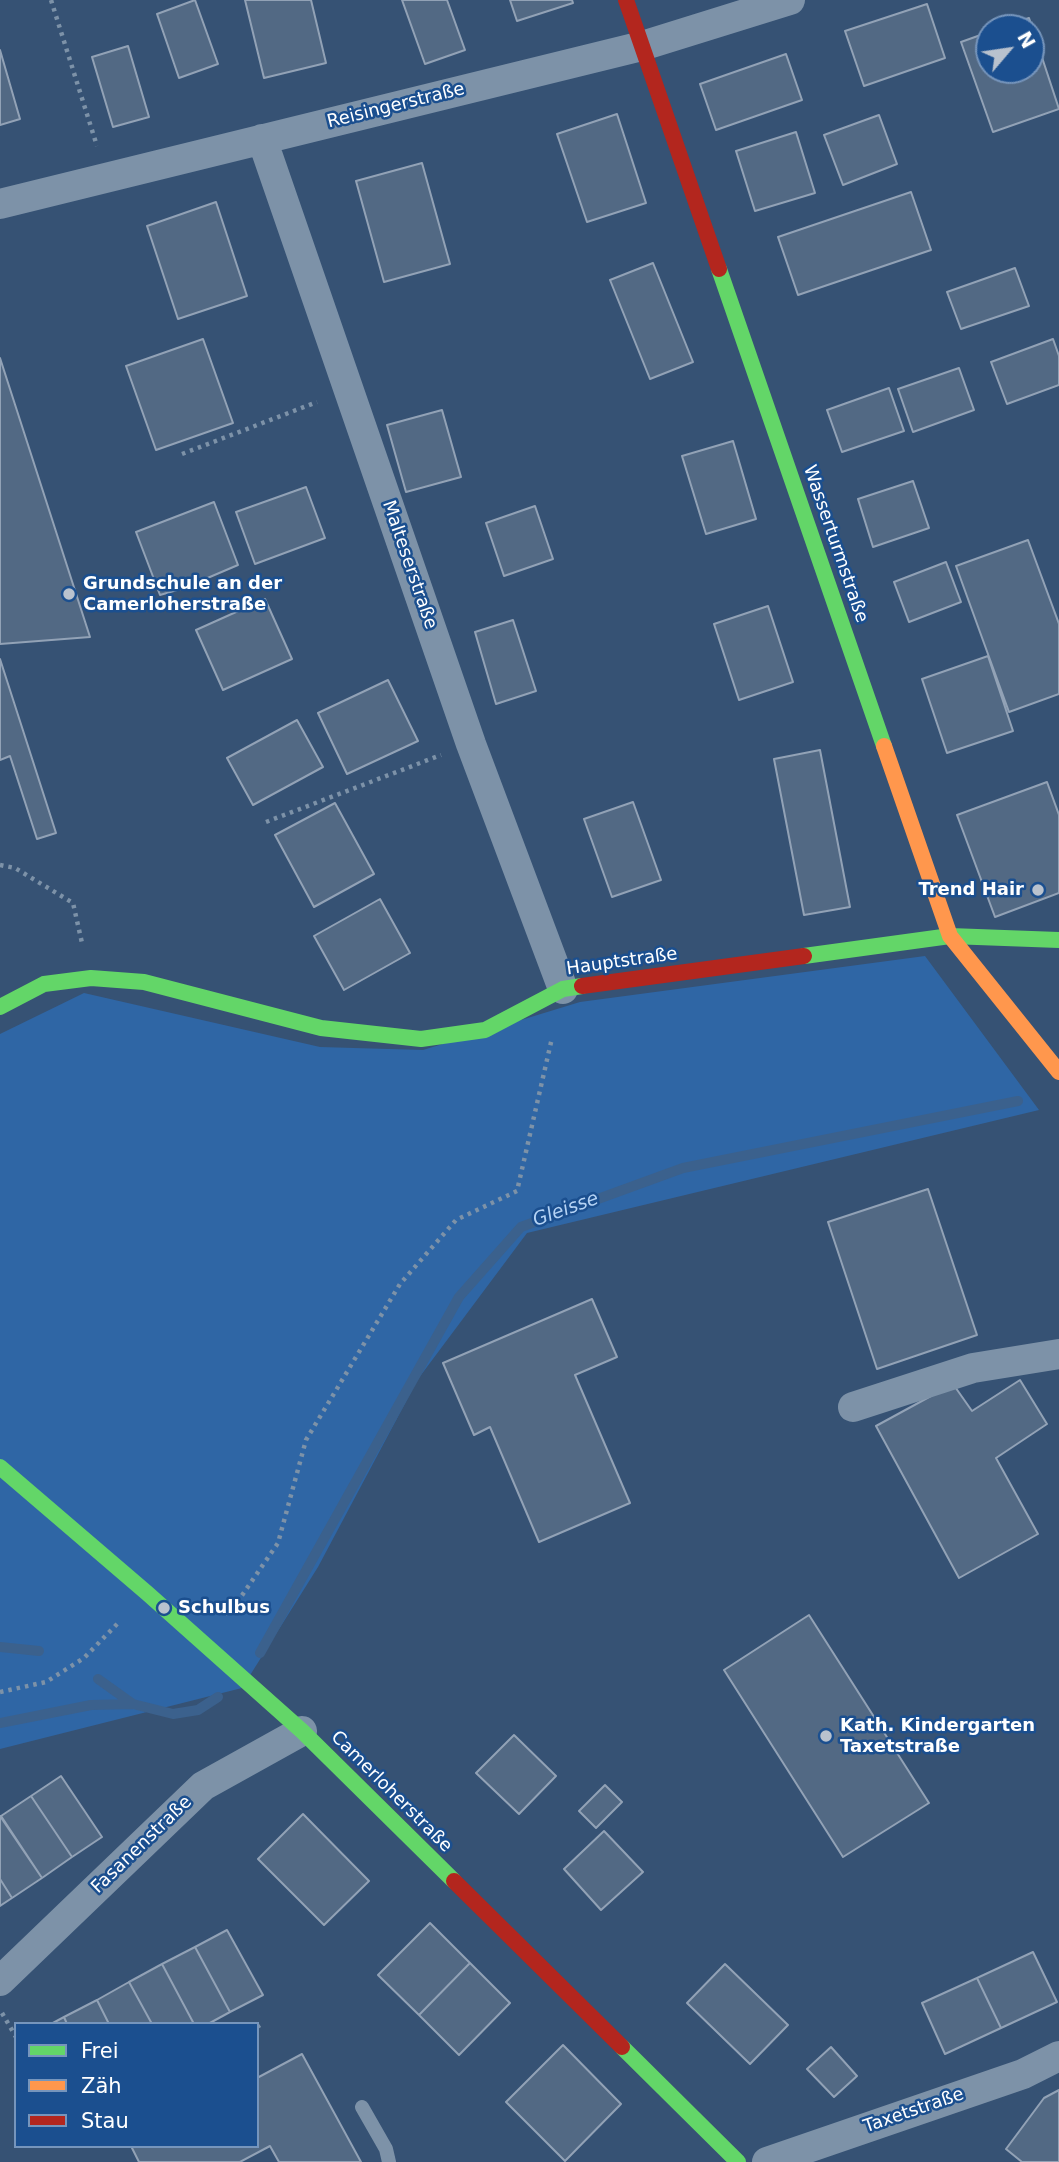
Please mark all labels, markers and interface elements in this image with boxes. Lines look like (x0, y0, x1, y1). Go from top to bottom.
north arrow (975, 14, 1045, 84)
text: N (1013, 27, 1040, 52)
street label: Reisingerstraße (325, 78, 467, 134)
street label: Wasserturmstraße (798, 462, 872, 626)
street label: Malteserstraße (377, 498, 441, 632)
place label: Grundschule an der Camerloherstraße (83, 573, 282, 616)
marker: Grundschule an der Camerloherstraße (61, 586, 77, 602)
place label: Trend Hair (918, 879, 1024, 901)
marker: Trend Hair (1030, 882, 1046, 898)
street label: Hauptstraße (565, 944, 679, 980)
water label: Gleisse (530, 1188, 602, 1232)
place label: Schulbus (178, 1597, 270, 1619)
marker: Schulbus (156, 1600, 172, 1616)
place label: Kath. Kindergarten Taxetstraße (840, 1715, 1035, 1758)
street label: Camerloherstraße (326, 1727, 456, 1857)
marker: Kath. Kindergarten Taxetstraße (818, 1728, 834, 1744)
street label: Fasanenstraße (87, 1792, 197, 1898)
legend (14, 2022, 259, 2148)
text: Frei (81, 2039, 118, 2063)
text: Zäh (81, 2074, 122, 2098)
street label: Taxetstraße (861, 2084, 967, 2138)
text: Stau (81, 2109, 129, 2133)

